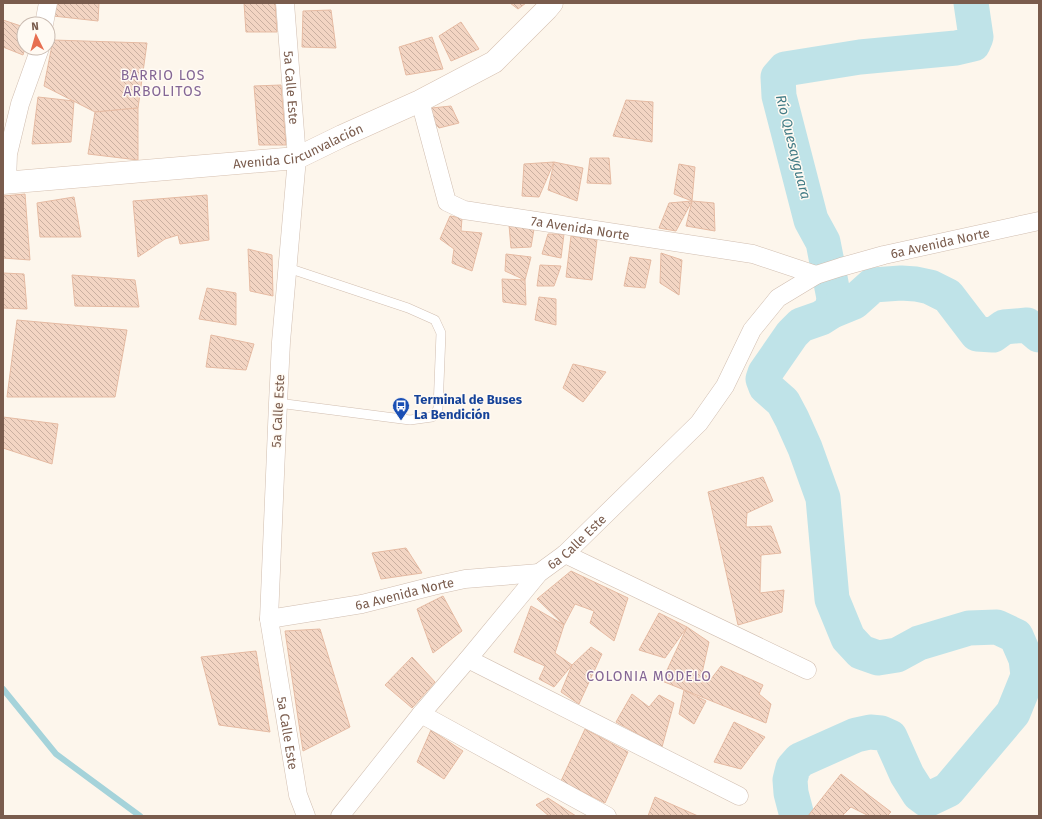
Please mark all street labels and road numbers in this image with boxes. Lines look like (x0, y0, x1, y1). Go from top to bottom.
street label: 5a Calle Este (281, 50, 302, 125)
street label: Avenida Circunvalación (232, 120, 365, 171)
street label: 7a Avenida Norte (530, 213, 631, 243)
street label: 6a Avenida Norte (889, 225, 991, 261)
street label: 5a Calle Este (269, 374, 287, 448)
street label: 6a Calle Este (544, 511, 609, 572)
street label: 6a Avenida Norte (354, 574, 455, 612)
street label: 5a Calle Este (274, 695, 301, 771)

